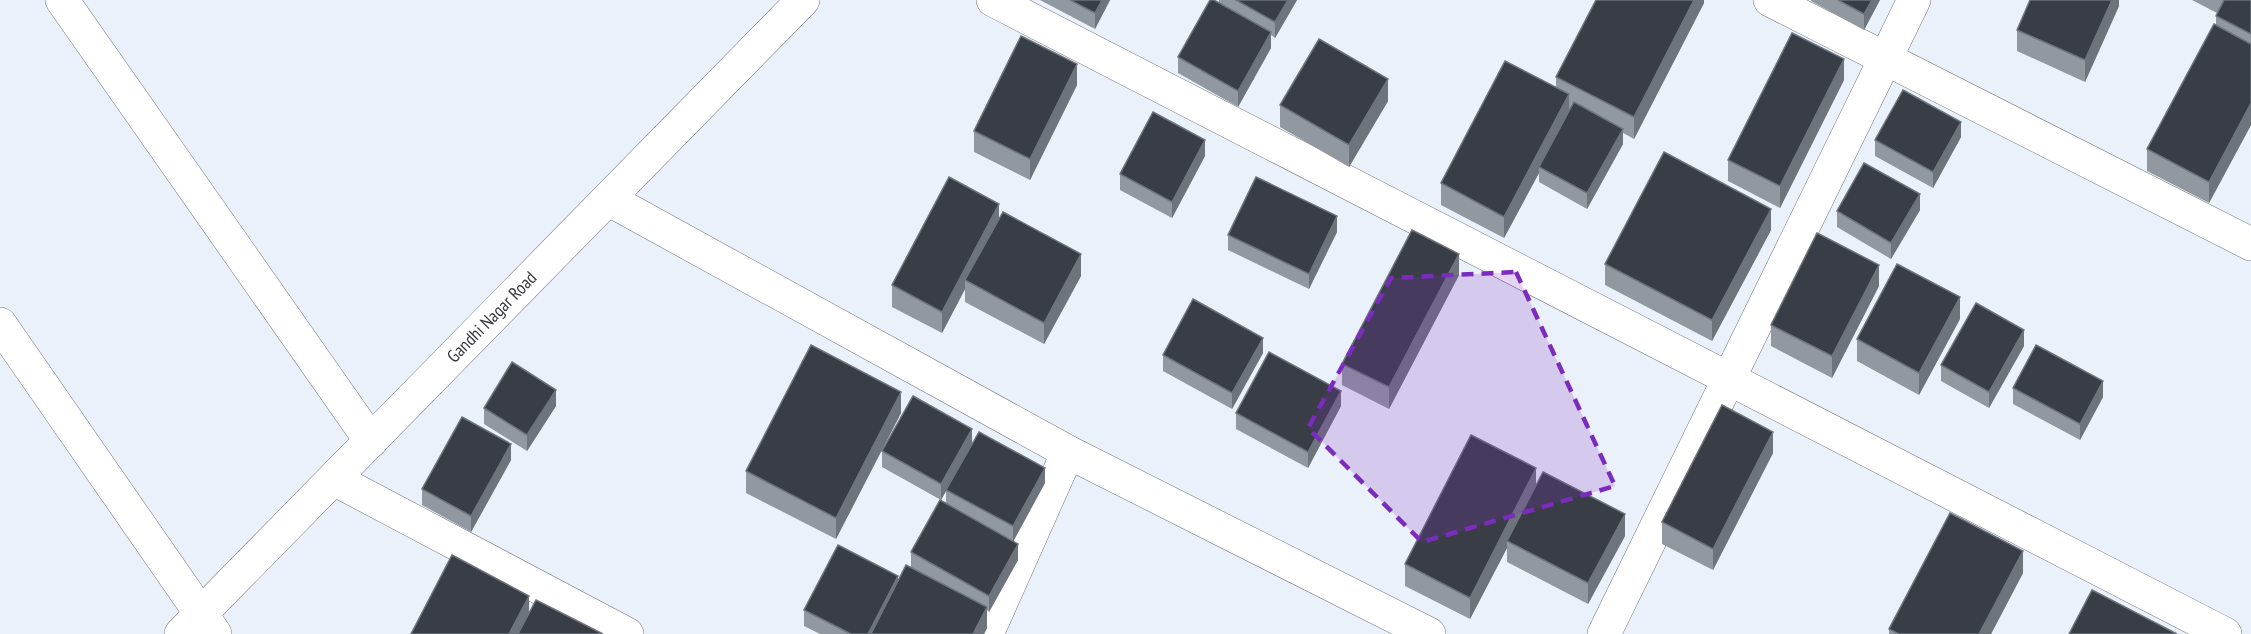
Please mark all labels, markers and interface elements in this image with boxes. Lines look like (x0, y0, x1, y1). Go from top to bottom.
street label: Gandhi Nagar Road (442, 266, 541, 367)

